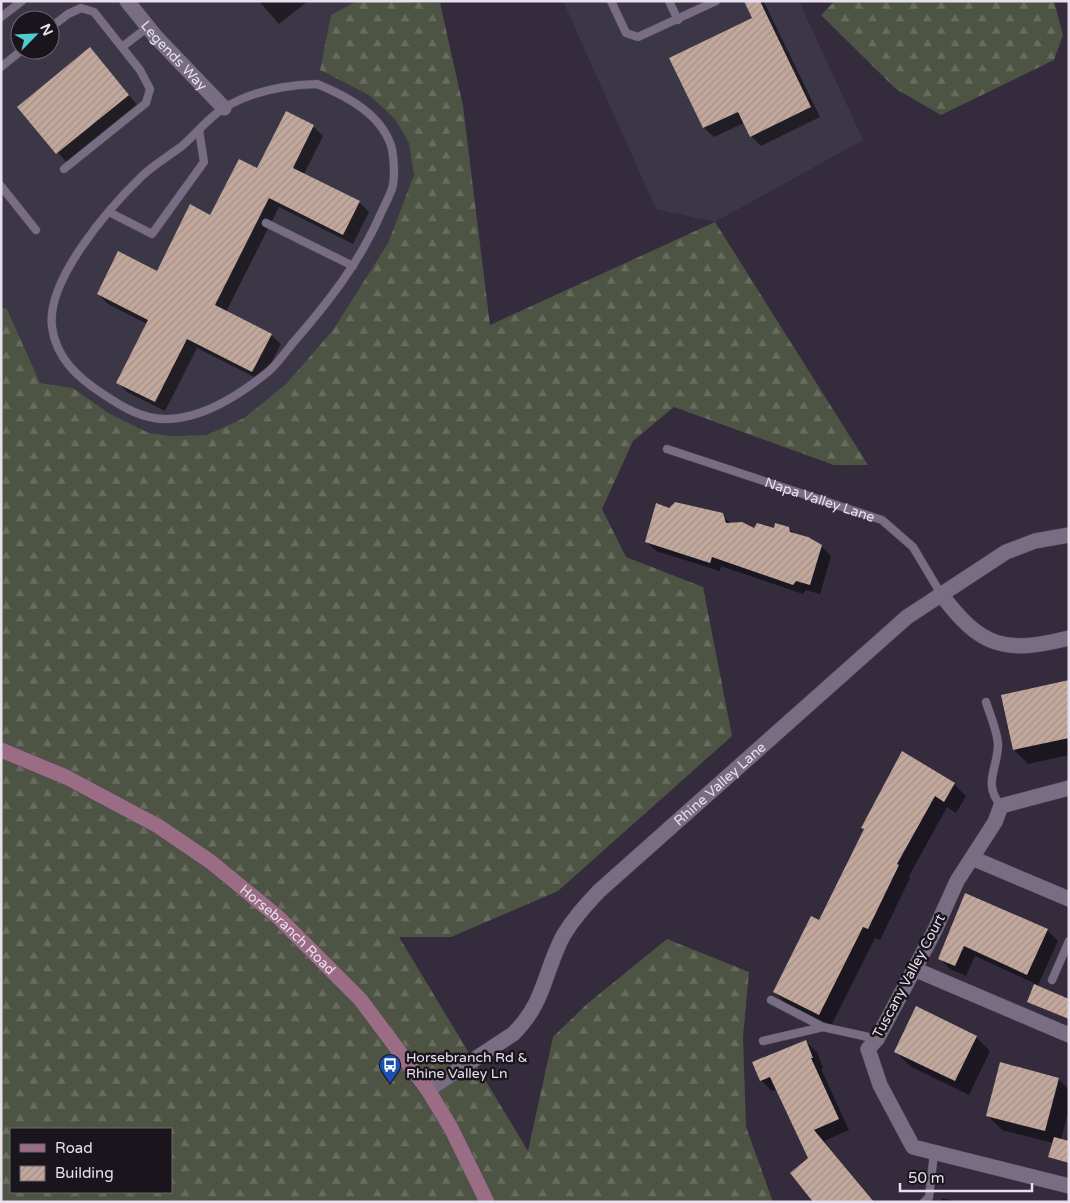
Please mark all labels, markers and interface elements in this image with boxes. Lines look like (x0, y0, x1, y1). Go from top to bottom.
north arrow (10, 10, 60, 60)
street label: Legends Way (137, 17, 211, 94)
text: N (36, 21, 56, 39)
street label: Napa Valley Lane (763, 473, 877, 526)
street label: Rhine Valley Lane (670, 738, 769, 829)
street label: Horsebranch Road (237, 881, 339, 978)
street label: Tuscany Valley Court (869, 911, 949, 1041)
place label: Horsebranch Rd & Rhine Valley Ln (406, 1049, 528, 1082)
bus stop icon: Horsebranch Rd & Rhine Valley Ln (378, 1053, 402, 1084)
legend (10, 1128, 172, 1193)
text: Road (55, 1139, 93, 1157)
scale bar (900, 1160, 1032, 1192)
text: Building (55, 1164, 114, 1182)
text: 50 m (908, 1169, 945, 1187)

